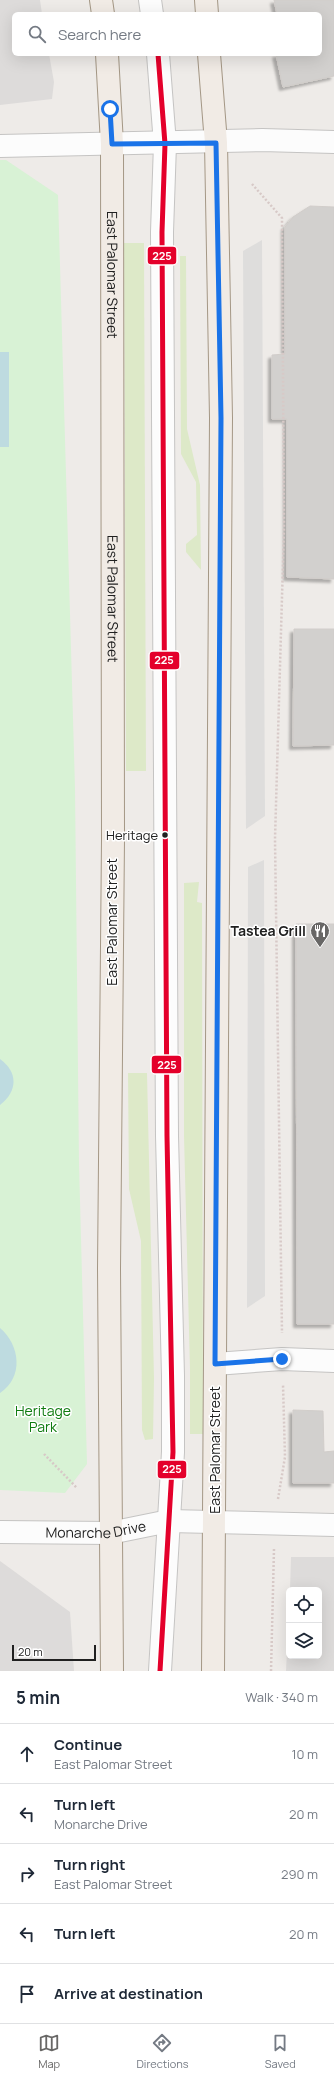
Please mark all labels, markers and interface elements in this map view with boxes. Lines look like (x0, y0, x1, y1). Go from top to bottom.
search box (12, 12, 322, 56)
icon: search (26, 23, 48, 45)
text: Search here (58, 24, 141, 45)
route start (101, 100, 119, 118)
street label: East Palomar Street (103, 211, 122, 339)
line badge: 225 (147, 246, 177, 265)
text: 225 (152, 248, 172, 263)
street label: East Palomar Street (104, 535, 123, 663)
line badge: 225 (149, 651, 180, 670)
text: 225 (154, 652, 174, 667)
place label: Heritage (106, 826, 158, 844)
marker: Heritage (160, 830, 170, 840)
street label: East Palomar Street (102, 858, 121, 986)
restaurant icon: Tastea Grill (309, 920, 331, 948)
place label: Tastea Grill (230, 921, 306, 940)
line badge: 225 (151, 1055, 182, 1074)
text: 225 (157, 1057, 177, 1072)
route end (273, 1350, 291, 1368)
street label: East Palomar Street (205, 1386, 224, 1514)
park label: Heritage Park (15, 1401, 71, 1436)
line badge: 225 (157, 1460, 187, 1479)
text: 225 (162, 1461, 182, 1476)
street label: Monarche Drive (45, 1516, 148, 1542)
map controls (286, 1587, 322, 1659)
button: locate (286, 1587, 322, 1623)
button: layers (286, 1623, 322, 1659)
scale bar (12, 1643, 96, 1662)
text: 20 m (18, 1644, 43, 1659)
text: 5 min (16, 1686, 60, 1709)
text: Walk · 340 m (245, 1688, 318, 1706)
text: Continue (54, 1734, 122, 1755)
icon: ahead (16, 1743, 38, 1765)
text: 10 m (291, 1745, 318, 1763)
text: East Palomar Street (54, 1755, 172, 1773)
text: Turn left (54, 1794, 116, 1815)
icon: left (16, 1803, 38, 1825)
text: 20 m (289, 1805, 318, 1823)
text: Monarche Drive (54, 1815, 148, 1833)
text: Turn right (54, 1854, 125, 1875)
icon: right (16, 1863, 38, 1885)
text: 290 m (281, 1865, 318, 1883)
text: East Palomar Street (54, 1875, 172, 1893)
icon: left (16, 1923, 38, 1945)
text: Turn left (54, 1923, 116, 1944)
text: 20 m (289, 1925, 318, 1943)
icon: arrive (16, 1983, 38, 2005)
text: Arrive at destination (54, 1983, 203, 2004)
tab: Map (38, 2032, 60, 2071)
tab: Directions (136, 2032, 189, 2071)
tab: Saved (265, 2032, 296, 2071)

